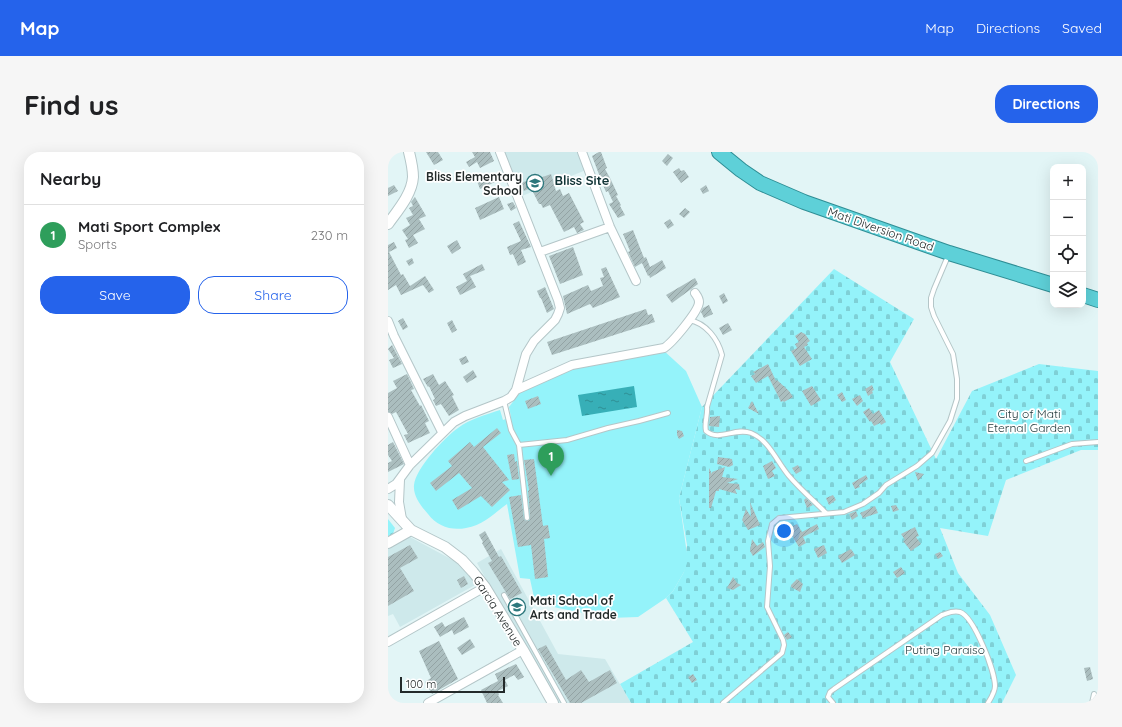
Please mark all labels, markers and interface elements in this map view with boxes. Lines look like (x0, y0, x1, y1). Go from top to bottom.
text: Map (20, 16, 59, 40)
text: Map (925, 19, 954, 37)
text: Directions (976, 19, 1040, 37)
text: Saved (1062, 19, 1102, 37)
button: Directions (995, 85, 1098, 123)
text: Find us (24, 87, 118, 122)
map controls (1050, 164, 1086, 308)
button: + (1050, 164, 1086, 200)
text: Nearby (40, 168, 101, 189)
place label: Bliss Elementary School (426, 169, 522, 198)
district label: Bliss Site (555, 172, 610, 188)
school or university icon: Bliss Elementary School (525, 173, 545, 193)
button: − (1050, 200, 1086, 236)
street label: Mati Diversion Road (826, 204, 936, 254)
text: Mati Sport Complex (78, 217, 220, 236)
text: 1 (50, 227, 56, 243)
text: 230 m (311, 227, 348, 243)
text: Sports (78, 236, 117, 252)
button: locate (1050, 236, 1086, 272)
button: layers (1050, 272, 1086, 308)
button: Save (40, 276, 190, 314)
button: Share (198, 276, 348, 314)
park label: City of Mati Eternal Garden (987, 406, 1071, 435)
pin: 1 (538, 443, 564, 476)
your location (774, 521, 794, 541)
street label: Garcia Avenue (470, 573, 526, 649)
place label: Mati School of Arts and Trade (530, 593, 617, 622)
school or university icon: Mati School of Arts and Trade (507, 597, 527, 617)
park label: Puting Paraiso (905, 642, 985, 657)
scale bar (400, 675, 505, 694)
text: 100 m (406, 677, 436, 691)

